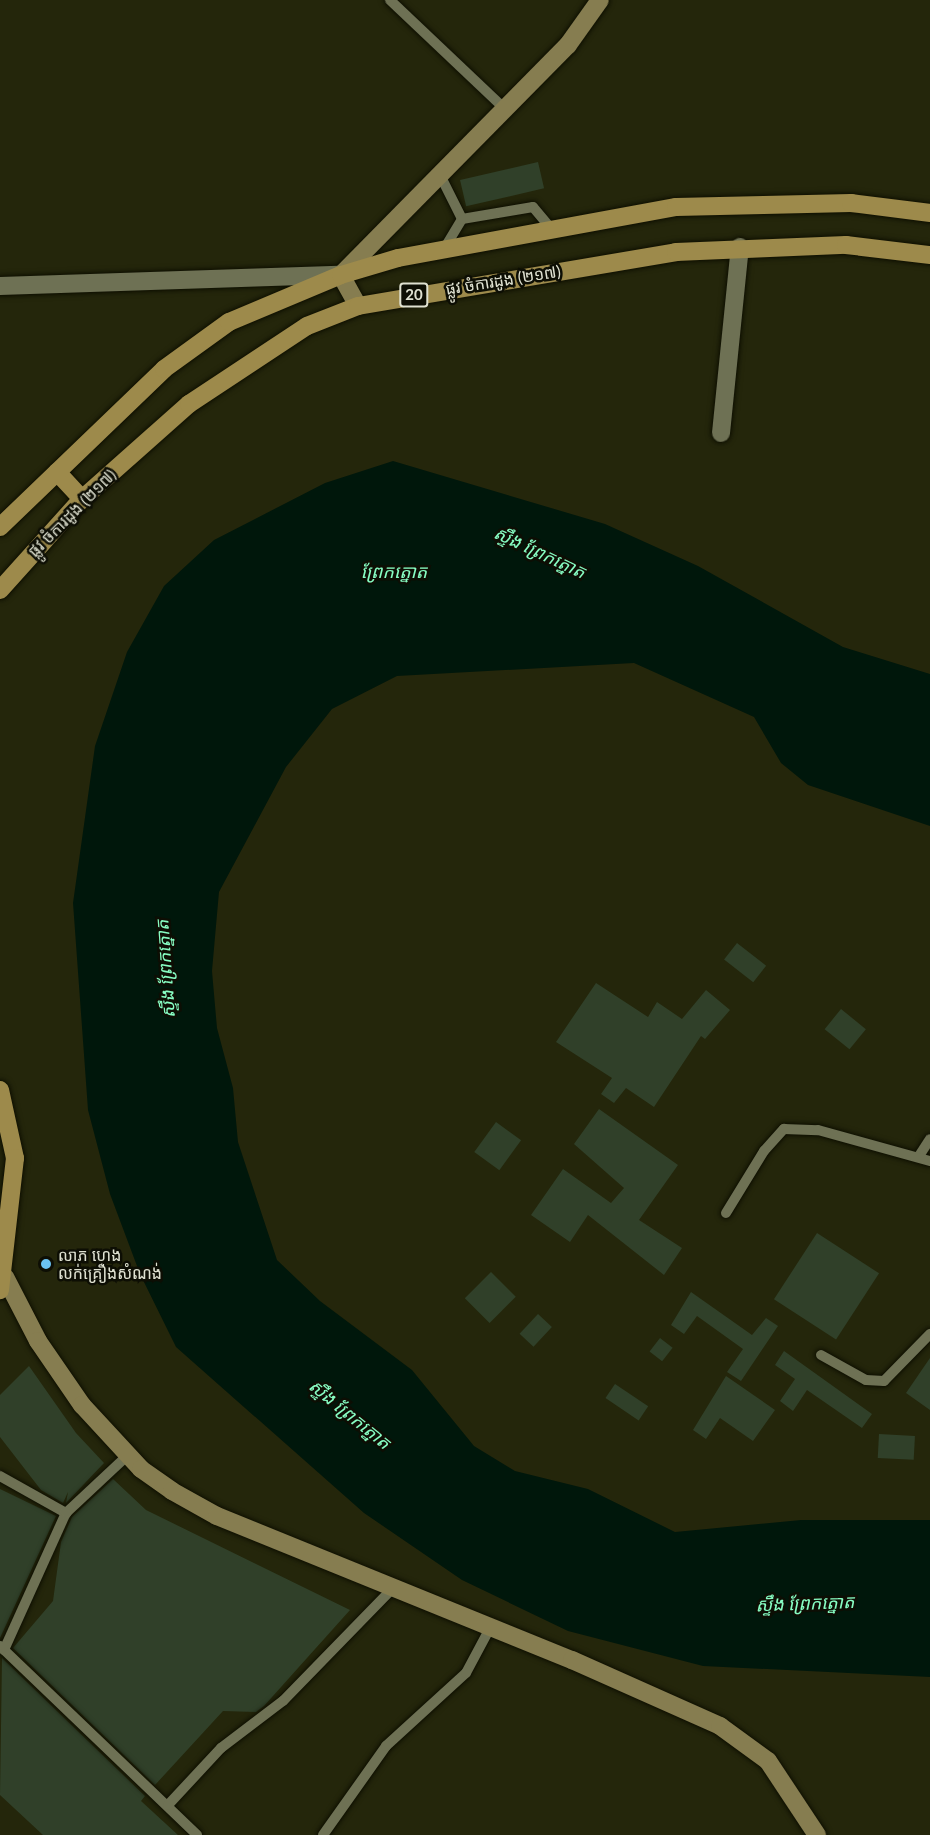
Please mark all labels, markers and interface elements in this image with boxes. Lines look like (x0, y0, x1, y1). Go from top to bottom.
street label: ផ្លូវ ចំការដូង (២១៧) (444, 261, 562, 299)
road number: 20 (399, 283, 429, 307)
street label: ផ្លូវ ចំការដូង (២១៧) (24, 465, 120, 561)
water label: ស្ទឹង ព្រែកត្នោត (491, 521, 589, 583)
water label: ព្រែកត្នោត (361, 560, 427, 582)
water label: ស្ទឹង ព្រែកត្នោត (151, 919, 179, 1019)
place label: លាភ ហេង លក់គ្រឿងសំណង់ (58, 1245, 162, 1283)
marker: លាភ ហេង លក់គ្រឿងសំណង់ (39, 1257, 53, 1271)
water label: ស្ទឹង ព្រែកត្នោត (305, 1375, 395, 1453)
water label: ស្ទឹង ព្រែកត្នោត (755, 1590, 855, 1616)

